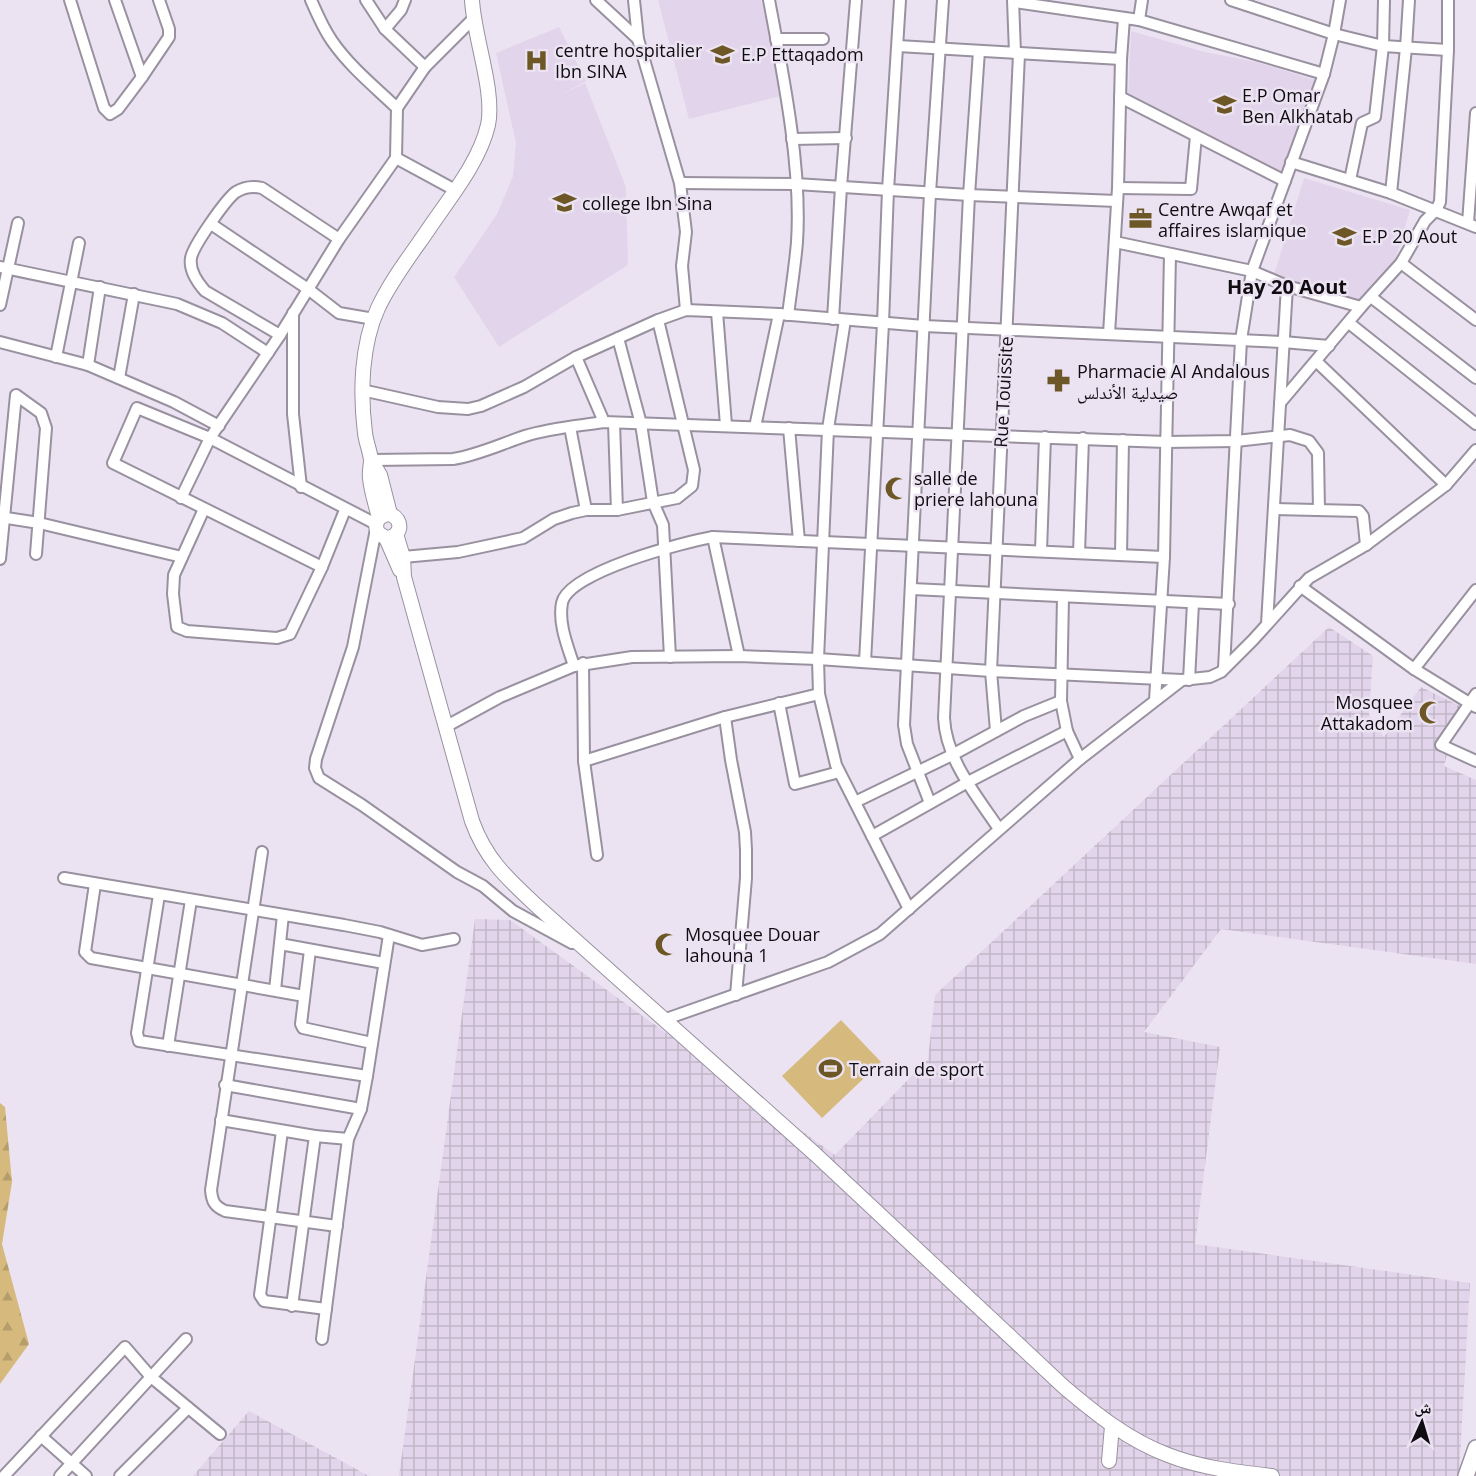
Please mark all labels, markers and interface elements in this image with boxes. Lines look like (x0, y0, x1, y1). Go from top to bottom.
place label: centre hospitalier Ibn SINA (555, 38, 703, 83)
school or university icon: E.P Ettaqadom (710, 41, 736, 67)
place label: E.P Ettaqadom (741, 42, 864, 66)
hospital icon: centre hospitalier Ibn SINA (524, 47, 550, 73)
place label: E.P Omar Ben Alkhatab (1242, 83, 1353, 128)
school or university icon: E.P Omar Ben Alkhatab (1211, 92, 1237, 118)
school or university icon: college Ibn Sina (551, 190, 577, 216)
place label: college Ibn Sina (582, 191, 712, 215)
place label: Centre Awqaf et affaires islamique (1158, 197, 1306, 242)
office icon: Centre Awqaf et affaires islamique (1127, 206, 1153, 232)
school or university icon: E.P 20 Aout (1331, 223, 1357, 249)
place label: E.P 20 Aout (1362, 224, 1457, 248)
district label: Hay 20 Aout (1227, 273, 1347, 300)
street label: Rue Touissite (988, 336, 1018, 448)
place label: Pharmacie Al Andalous صيدلية الأندلس (1077, 359, 1270, 404)
pharmacy icon: Pharmacie Al Andalous صيدلية الأندلس (1046, 368, 1072, 394)
place label: salle de priere lahouna (914, 466, 1038, 511)
mosque icon: salle de priere lahouna (883, 475, 909, 501)
place label: Mosquee Attakadom (1321, 690, 1413, 735)
mosque icon: Mosquee Attakadom (1418, 699, 1444, 725)
place label: Mosquee Douar lahouna 1 (685, 922, 820, 967)
mosque icon: Mosquee Douar lahouna 1 (654, 931, 680, 957)
sports icon: Terrain de sport (818, 1056, 844, 1082)
place label: Terrain de sport (849, 1057, 984, 1081)
north arrow (1392, 1392, 1452, 1452)
text: ش (1414, 1395, 1432, 1419)

